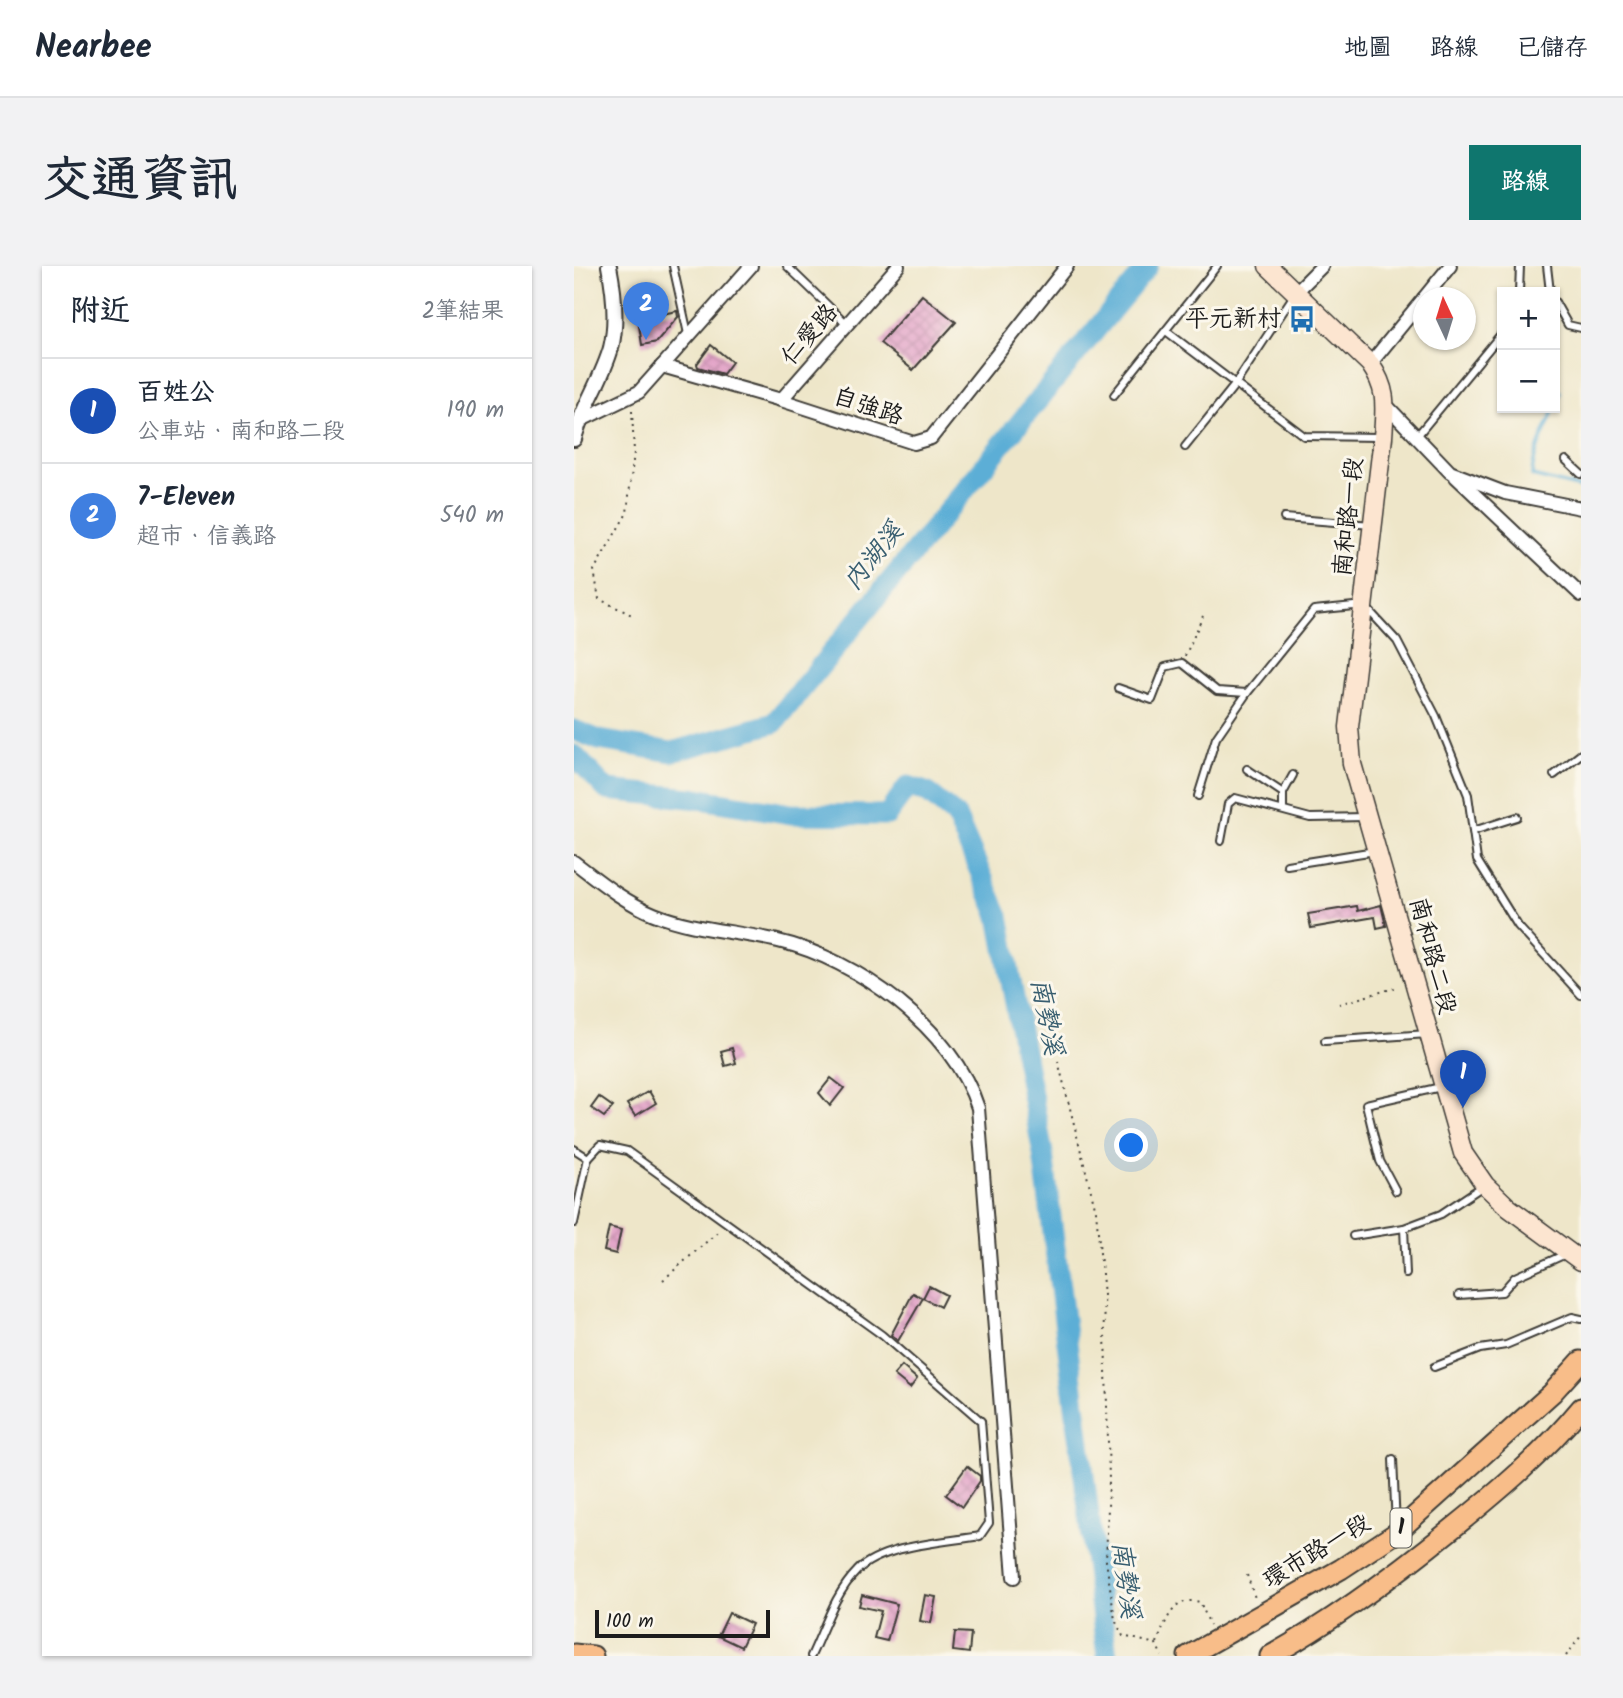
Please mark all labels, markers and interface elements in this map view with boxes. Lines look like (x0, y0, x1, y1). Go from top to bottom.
text: Nearbee (35, 22, 152, 75)
text: 地圖 (1344, 29, 1392, 68)
text: 路線 (1430, 29, 1478, 68)
text: 已儲存 (1516, 29, 1588, 68)
text: 交通資訊 (42, 143, 238, 221)
button: 路線 (1469, 145, 1581, 220)
pin: 2 (623, 282, 669, 340)
north arrow (1413, 287, 1476, 350)
map controls (1497, 287, 1560, 413)
button: + (1497, 287, 1560, 350)
text: 附近 (70, 288, 130, 336)
text: 2筆結果 (422, 294, 504, 330)
street label: 仁愛路 (772, 295, 848, 375)
place label: 平元新村 (1185, 300, 1281, 339)
bus stop icon: 平元新村 (1287, 304, 1317, 334)
button: − (1497, 350, 1560, 413)
text: 百姓公 (137, 372, 215, 414)
street label: 自強路 (828, 377, 908, 437)
text: 1 (90, 393, 96, 429)
text: 190 m (447, 393, 504, 429)
text: 公車站 · 南和路二段 (137, 414, 345, 450)
street label: 南和路一段 (1323, 455, 1375, 579)
text: 7-Eleven (137, 477, 235, 519)
text: 2 (86, 498, 100, 534)
text: 540 m (440, 498, 504, 534)
water label: 內湖溪 (833, 512, 916, 601)
text: 超市 · 信義路 (137, 519, 276, 555)
street label: 南和路二段 (1398, 893, 1466, 1019)
water label: 南勢溪 (1018, 975, 1074, 1061)
pin: 1 (1440, 1050, 1486, 1108)
your location (1114, 1128, 1148, 1162)
street label: 環市路一段 (1256, 1504, 1378, 1600)
road number: 1 (1390, 1508, 1412, 1548)
water label: 南勢溪 (1099, 1539, 1151, 1623)
scale bar (595, 1607, 770, 1639)
text: 100 m (606, 1607, 654, 1637)

